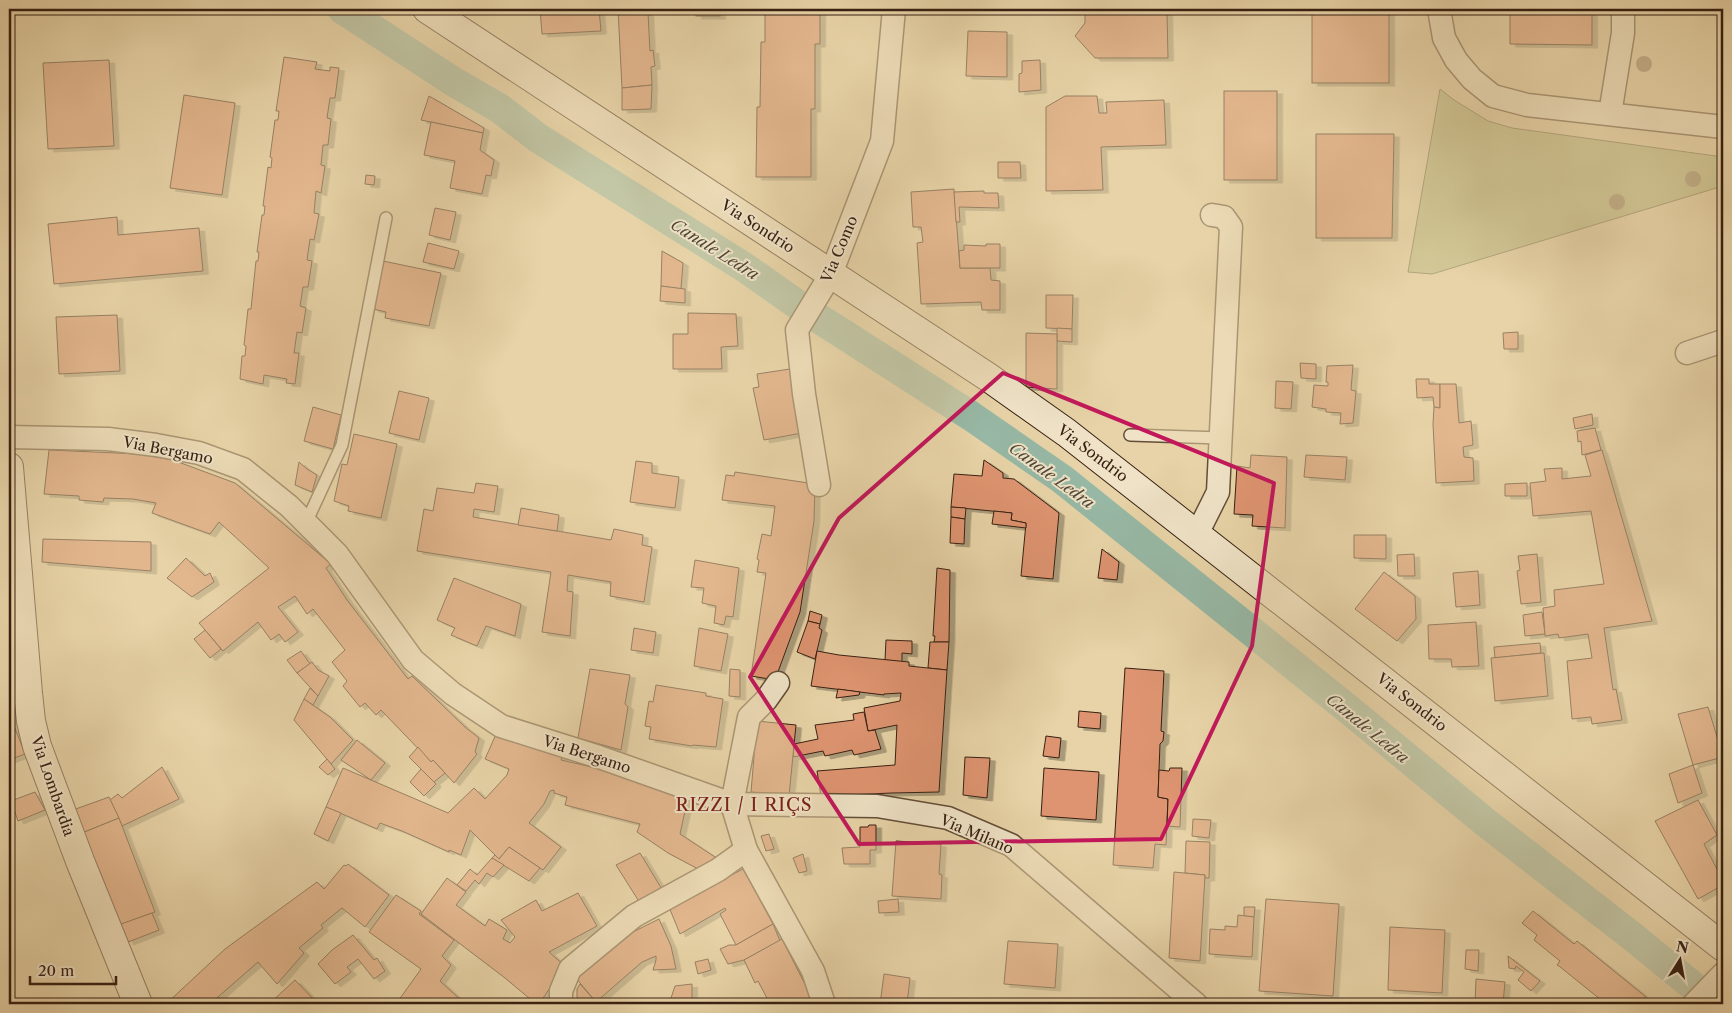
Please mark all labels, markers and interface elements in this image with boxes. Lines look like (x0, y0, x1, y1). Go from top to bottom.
street label: Via Sondrio (717, 195, 798, 257)
street label: Via Como (816, 213, 862, 286)
water label: Canale Ledra (667, 214, 763, 284)
street label: Via Sondrio (1053, 420, 1132, 486)
street label: Via Bergamo (120, 432, 215, 468)
water label: Canale Ledra (1006, 438, 1099, 513)
street label: Via Sondrio (1372, 668, 1451, 735)
water label: Canale Ledra (1323, 689, 1414, 768)
street label: Via Bergamo (540, 731, 633, 777)
street label: Via Lombardia (27, 732, 79, 839)
district label: RIZZI / I RIÇS (675, 794, 813, 816)
street label: Via Milano (937, 810, 1017, 858)
north arrow (1654, 936, 1704, 986)
text: N (1675, 937, 1690, 957)
scale bar (30, 953, 116, 985)
text: 20 m (38, 961, 74, 980)

